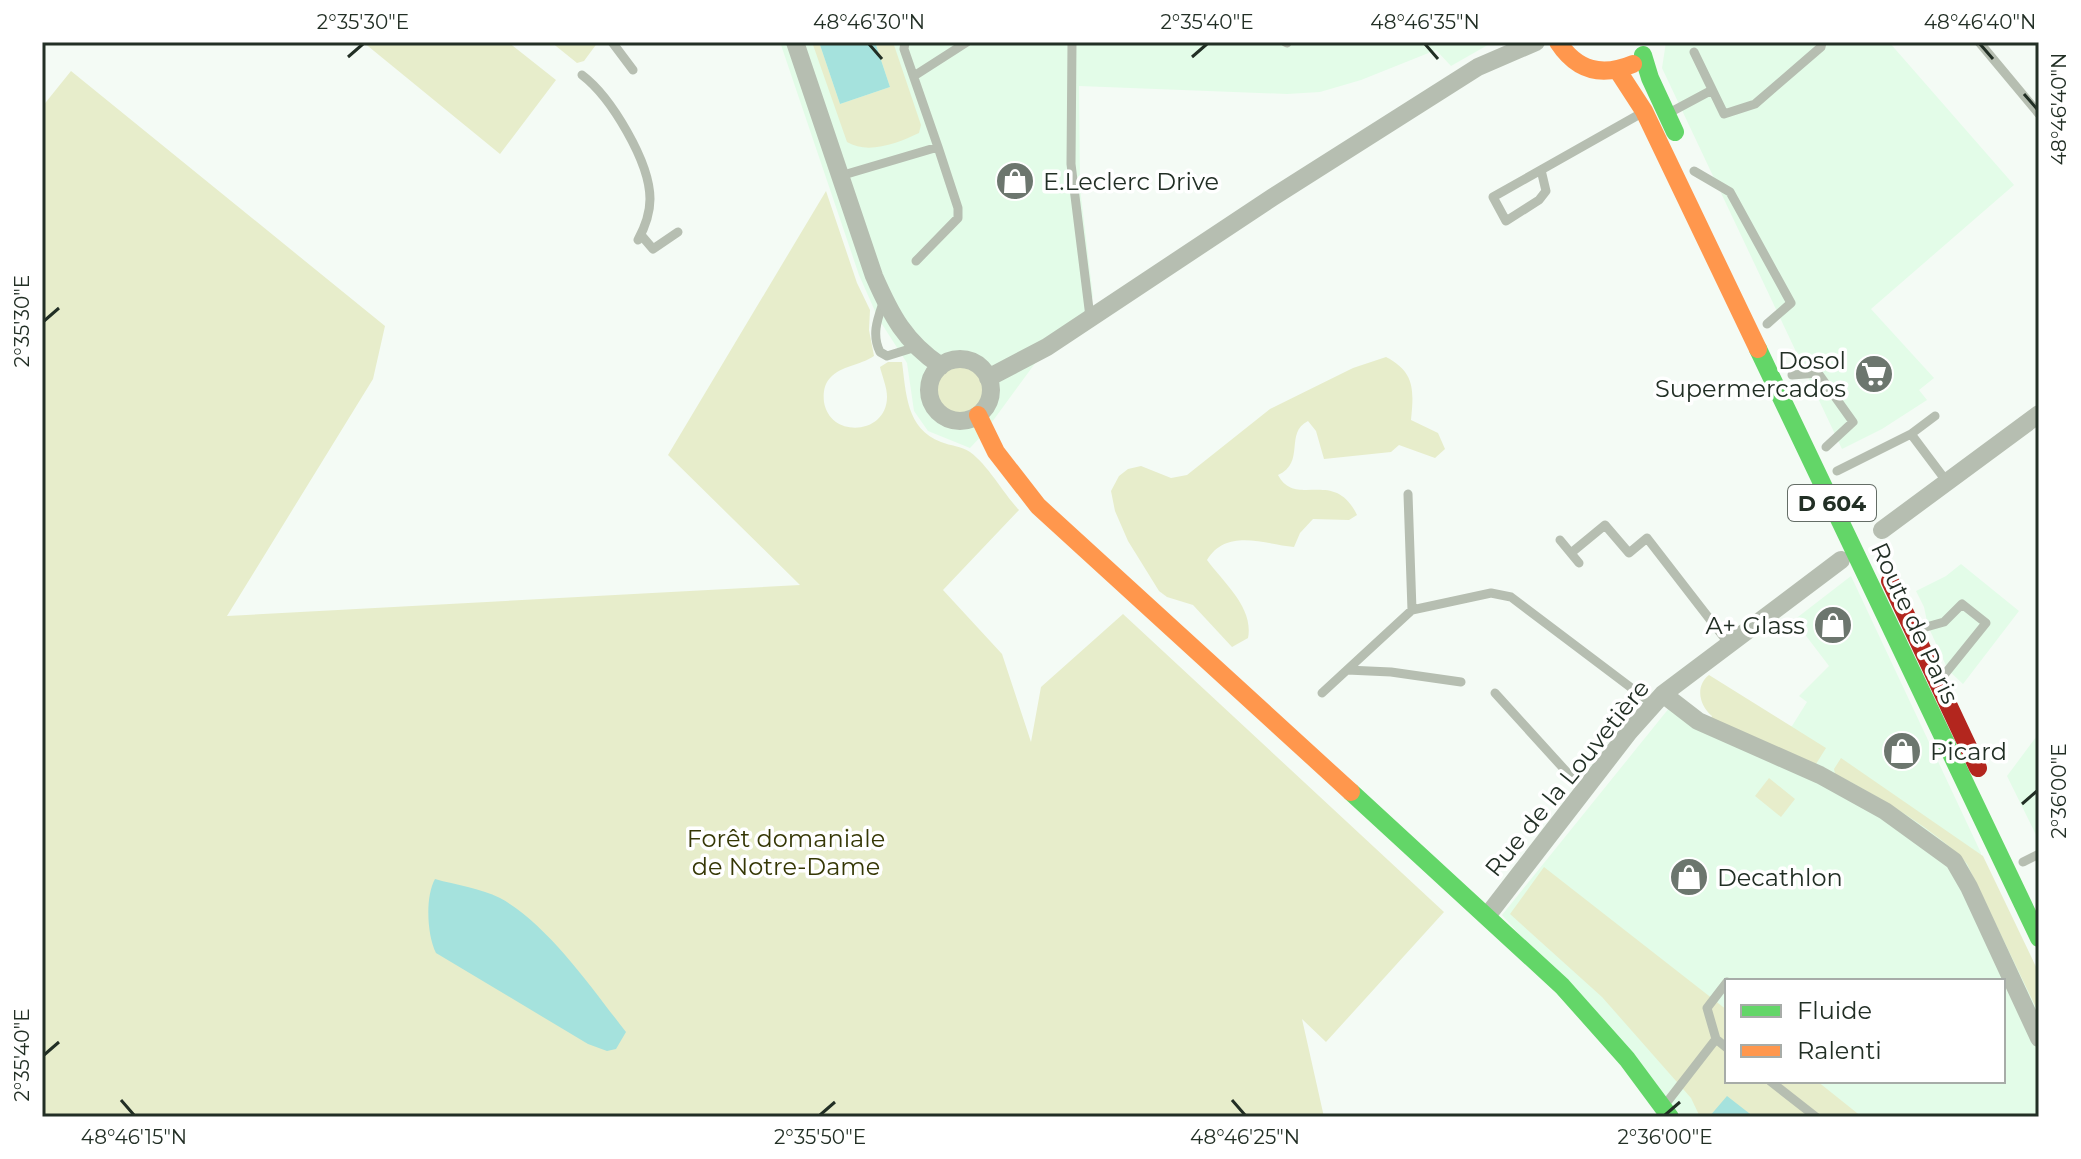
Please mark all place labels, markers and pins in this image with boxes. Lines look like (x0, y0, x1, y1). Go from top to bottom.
shop icon: E.Leclerc Drive (994, 160, 1036, 202)
place label: E.Leclerc Drive (1043, 167, 1219, 196)
place label: Dosol Supermercados (1655, 346, 1846, 403)
supermarket icon: Dosol Supermercados (1853, 353, 1895, 395)
shop icon: A+ Glass (1812, 604, 1854, 646)
place label: A+ Glass (1705, 611, 1805, 640)
shop icon: Picard (1881, 730, 1923, 772)
place label: Picard (1930, 737, 2007, 766)
shop icon: Decathlon (1668, 856, 1710, 898)
place label: Decathlon (1717, 863, 1843, 892)

